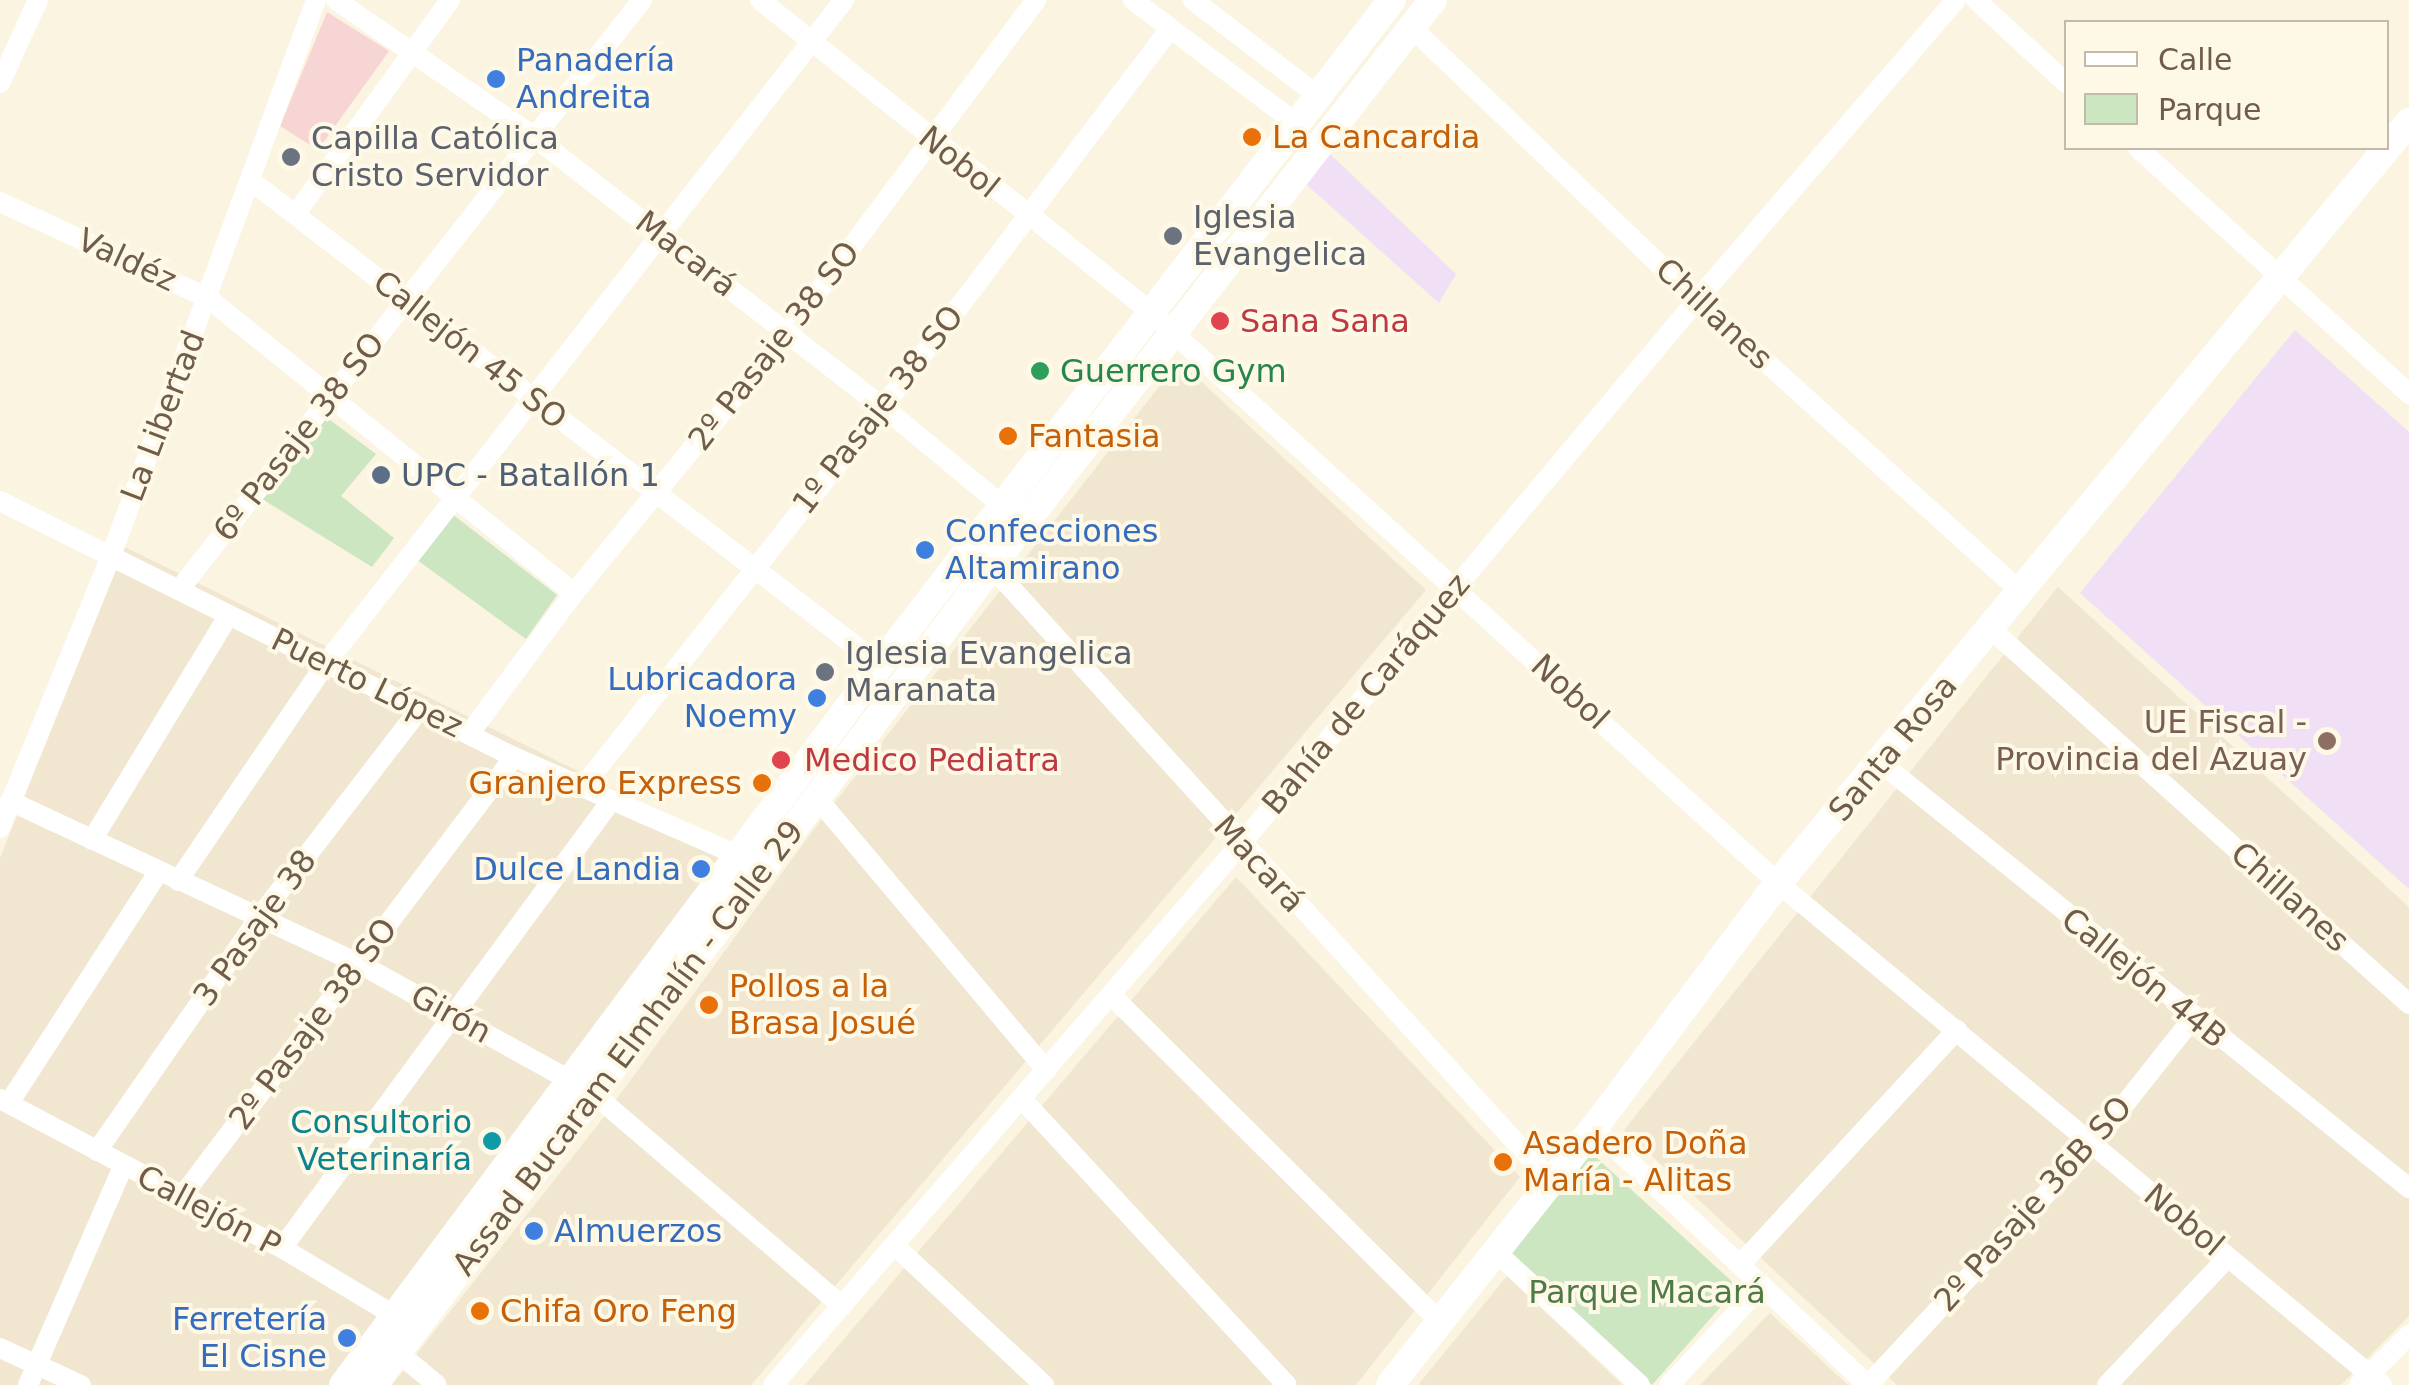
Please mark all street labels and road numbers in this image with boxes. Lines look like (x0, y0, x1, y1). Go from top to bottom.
street label: Nobol (911, 118, 1007, 206)
street label: Macará (628, 203, 744, 305)
street label: Valdéz (71, 220, 183, 300)
street label: 2º Pasaje 38 SO (681, 234, 867, 458)
street label: Chillanes (1648, 250, 1780, 378)
street label: Callejón 45 SO (366, 263, 574, 437)
street label: 1º Pasaje 38 SO (785, 298, 971, 522)
street label: La Libertad (113, 325, 213, 507)
street label: 6º Pasaje 38 SO (206, 325, 392, 549)
street label: Bahía de Caráquez (1254, 566, 1478, 822)
street label: Puerto López (265, 620, 469, 746)
street label: Nobol (1523, 646, 1617, 738)
street label: Santa Rosa (1821, 667, 1965, 829)
street label: Macará (1206, 808, 1312, 920)
street label: Assad Bucaram Elmhalín - Calle 29 (444, 813, 812, 1283)
street label: Chillanes (2223, 834, 2357, 960)
street label: 3 Pasaje 38 (185, 842, 325, 1014)
street label: Callejón 44B (2054, 900, 2234, 1056)
street label: 2º Pasaje 38 SO (221, 911, 405, 1137)
street label: Girón (404, 976, 498, 1052)
street label: 2º Pasaje 36B SO (1926, 1088, 2140, 1320)
street label: Callejón P (130, 1157, 288, 1265)
street label: Nobol (2136, 1176, 2232, 1264)

